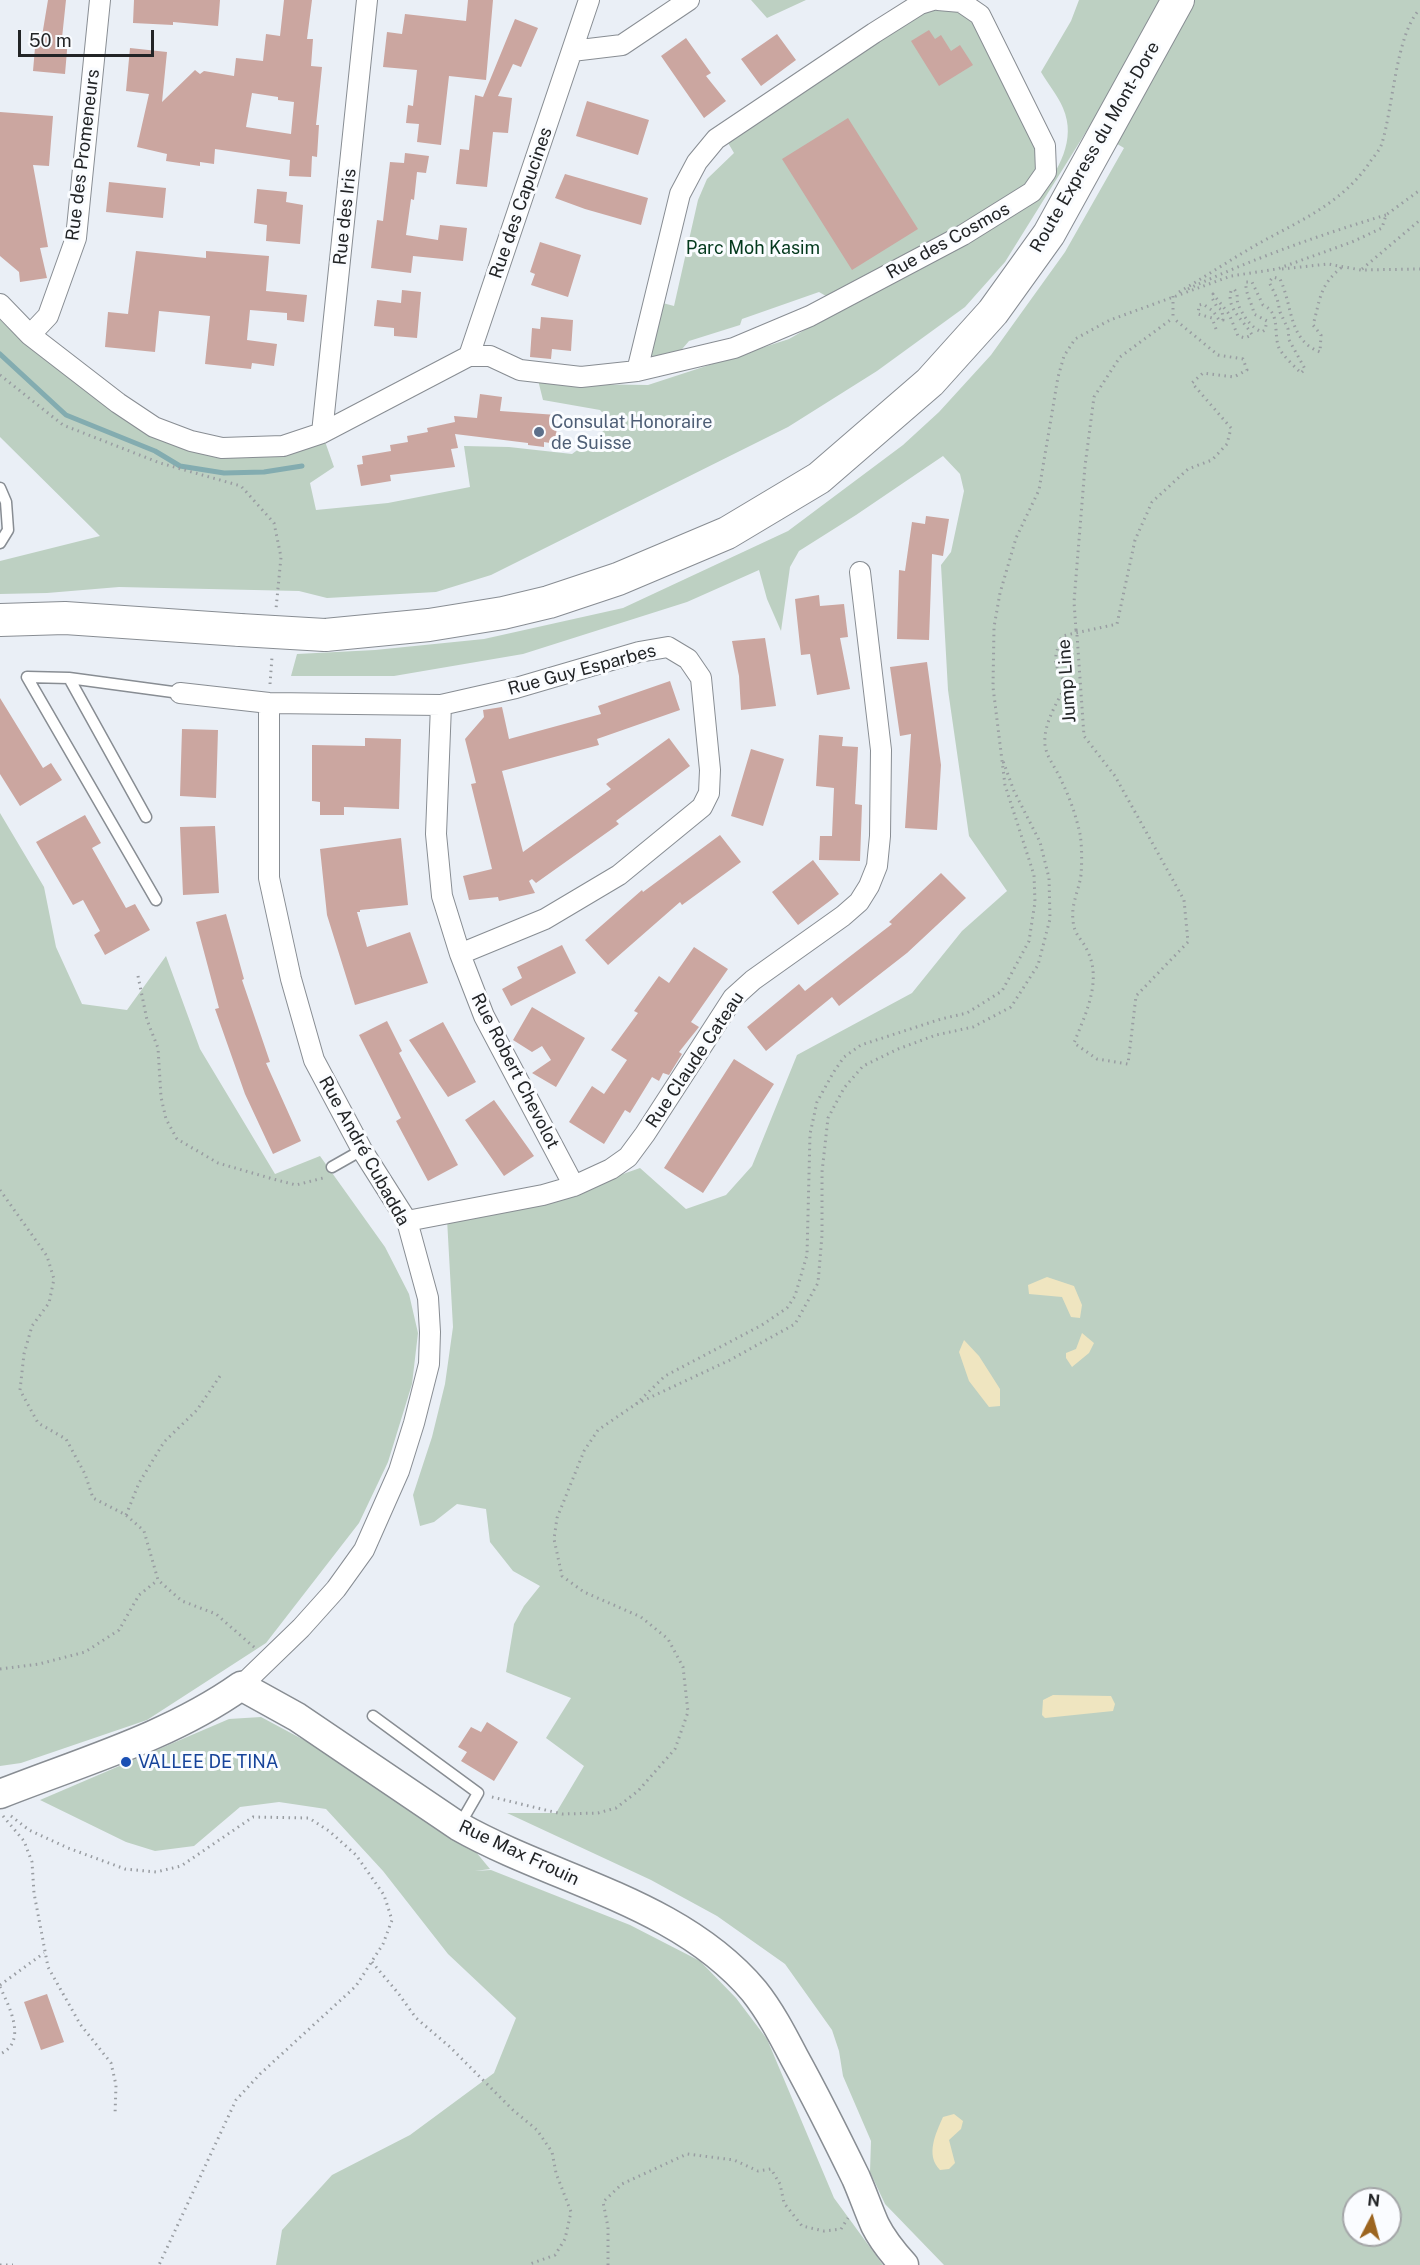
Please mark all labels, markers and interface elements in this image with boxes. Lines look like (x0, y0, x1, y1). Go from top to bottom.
scale bar (21, 18, 158, 56)
text: 50 m (29, 30, 72, 51)
street label: Route Express du Mont-Dore (1026, 38, 1164, 256)
street label: Rue des Promeneurs (62, 68, 104, 242)
street label: Rue des Capucines (485, 124, 557, 282)
street label: Rue des Iris (329, 168, 361, 266)
street label: Rue des Cosmos (883, 198, 1013, 284)
park label: Parc Moh Kasim (686, 237, 820, 259)
place label: Consulat Honoraire de Suisse (551, 411, 713, 454)
marker: Consulat Honoraire de Suisse (532, 425, 546, 439)
street label: Jump Line (1053, 638, 1081, 724)
street label: Rue Guy Esparbes (506, 640, 658, 700)
street label: Rue Claude Cateau (641, 988, 749, 1132)
street label: Rue Robert Chevolot (466, 990, 564, 1152)
street label: Rue André Cubadda (314, 1073, 414, 1229)
place label: VALLEE DE TINA (138, 1751, 279, 1773)
marker: VALLEE DE TINA (119, 1755, 133, 1769)
street label: Rue Max Frouin (455, 1816, 583, 1890)
north arrow (1342, 2187, 1402, 2247)
text: N (1367, 2190, 1381, 2211)

